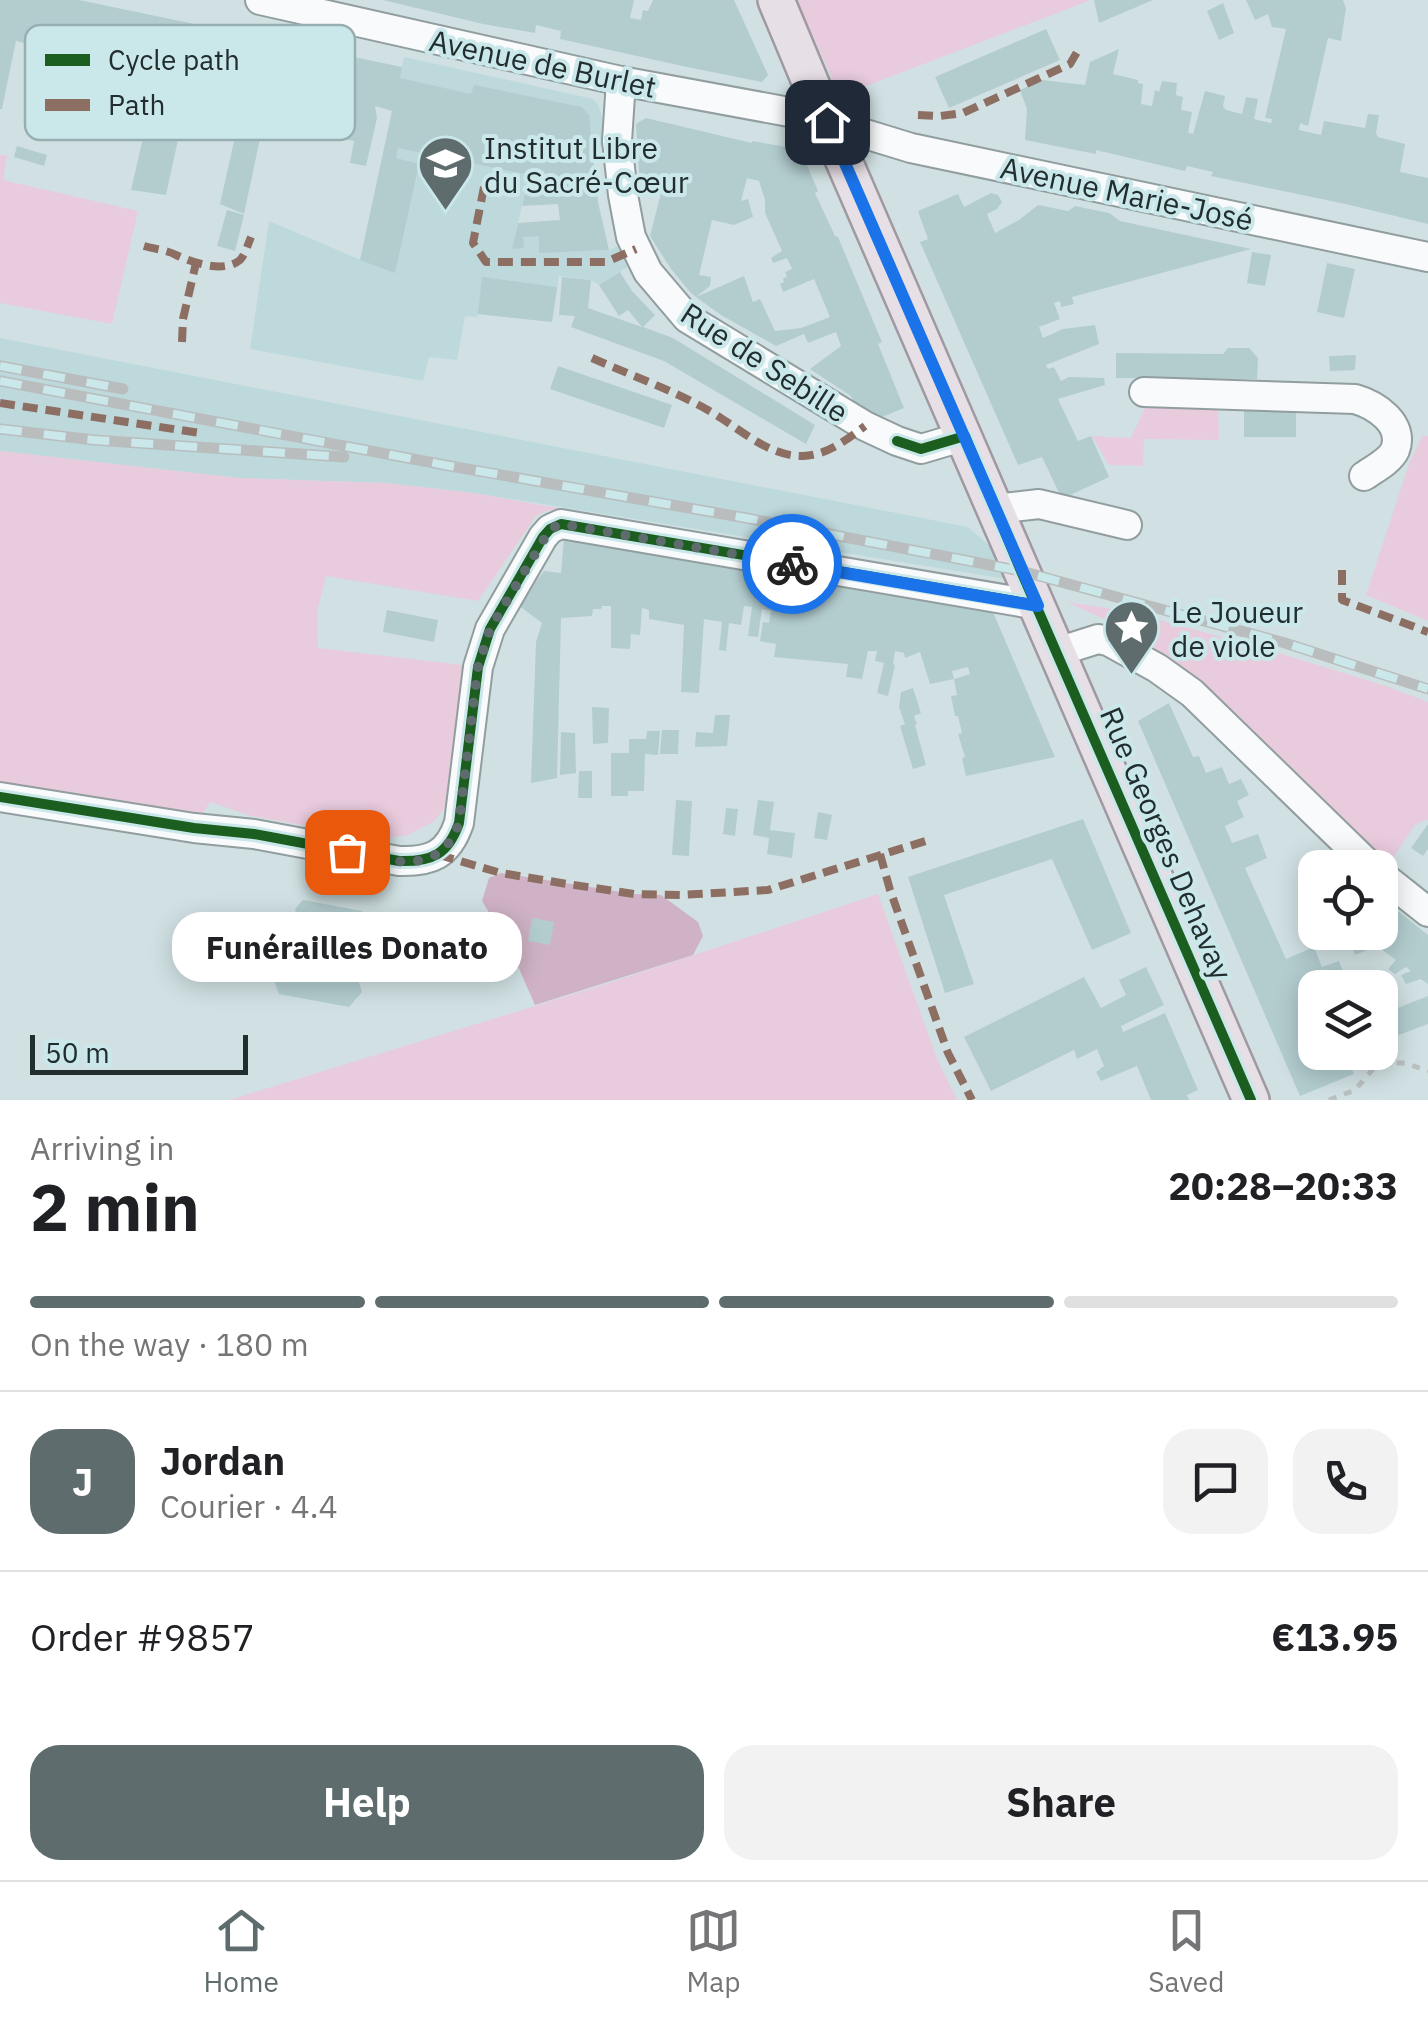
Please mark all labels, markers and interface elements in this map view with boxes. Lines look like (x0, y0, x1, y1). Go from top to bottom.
street label: Avenue de Burlet (426, 20, 660, 106)
legend (25, 25, 355, 140)
text: Cycle path (108, 41, 240, 78)
pin (785, 80, 870, 165)
text: Path (108, 86, 165, 123)
icon: home (800, 95, 855, 150)
place label: Institut Libre du Sacré-Cœur (484, 128, 689, 201)
school or university icon: Institut Libre du Sacré-Cœur (415, 134, 475, 213)
street label: Avenue Marie-José (997, 147, 1257, 239)
street label: Rue de Sebille (674, 293, 856, 431)
courier (742, 514, 842, 614)
icon: bike (765, 537, 820, 592)
place label: Le Joueur de viole (1171, 592, 1303, 665)
place icon: Le Joueur de viole (1102, 598, 1162, 677)
street label: Rue Georges Dehavay (1092, 701, 1242, 985)
pin (305, 810, 390, 895)
icon: bag (320, 825, 375, 880)
map controls (1298, 850, 1398, 1070)
button: locate (1298, 850, 1398, 950)
callout: Funérailles Donato (172, 912, 522, 982)
text: Funérailles Donato (206, 926, 488, 968)
button: layers (1298, 970, 1398, 1070)
scale bar (30, 1030, 248, 1074)
text: 50 m (45, 1034, 110, 1071)
text: Arriving in (30, 1127, 175, 1169)
text: 20:28–20:33 (1168, 1161, 1398, 1210)
text: 2 min (30, 1164, 200, 1249)
text: On the way · 180 m (30, 1323, 309, 1365)
button: chat (1163, 1429, 1268, 1534)
button: phone (1293, 1429, 1398, 1534)
text: Jordan (160, 1436, 285, 1485)
text: J (72, 1457, 93, 1506)
text: Courier · 4.4 (160, 1485, 338, 1527)
text: Order #9857 (30, 1612, 255, 1661)
text: €13.95 (1271, 1612, 1398, 1661)
button: Help (30, 1745, 704, 1860)
button: Share (724, 1745, 1398, 1860)
tab: Home (204, 1903, 279, 2000)
tab: Map (686, 1903, 741, 2000)
tab: Saved (1148, 1903, 1224, 2000)

